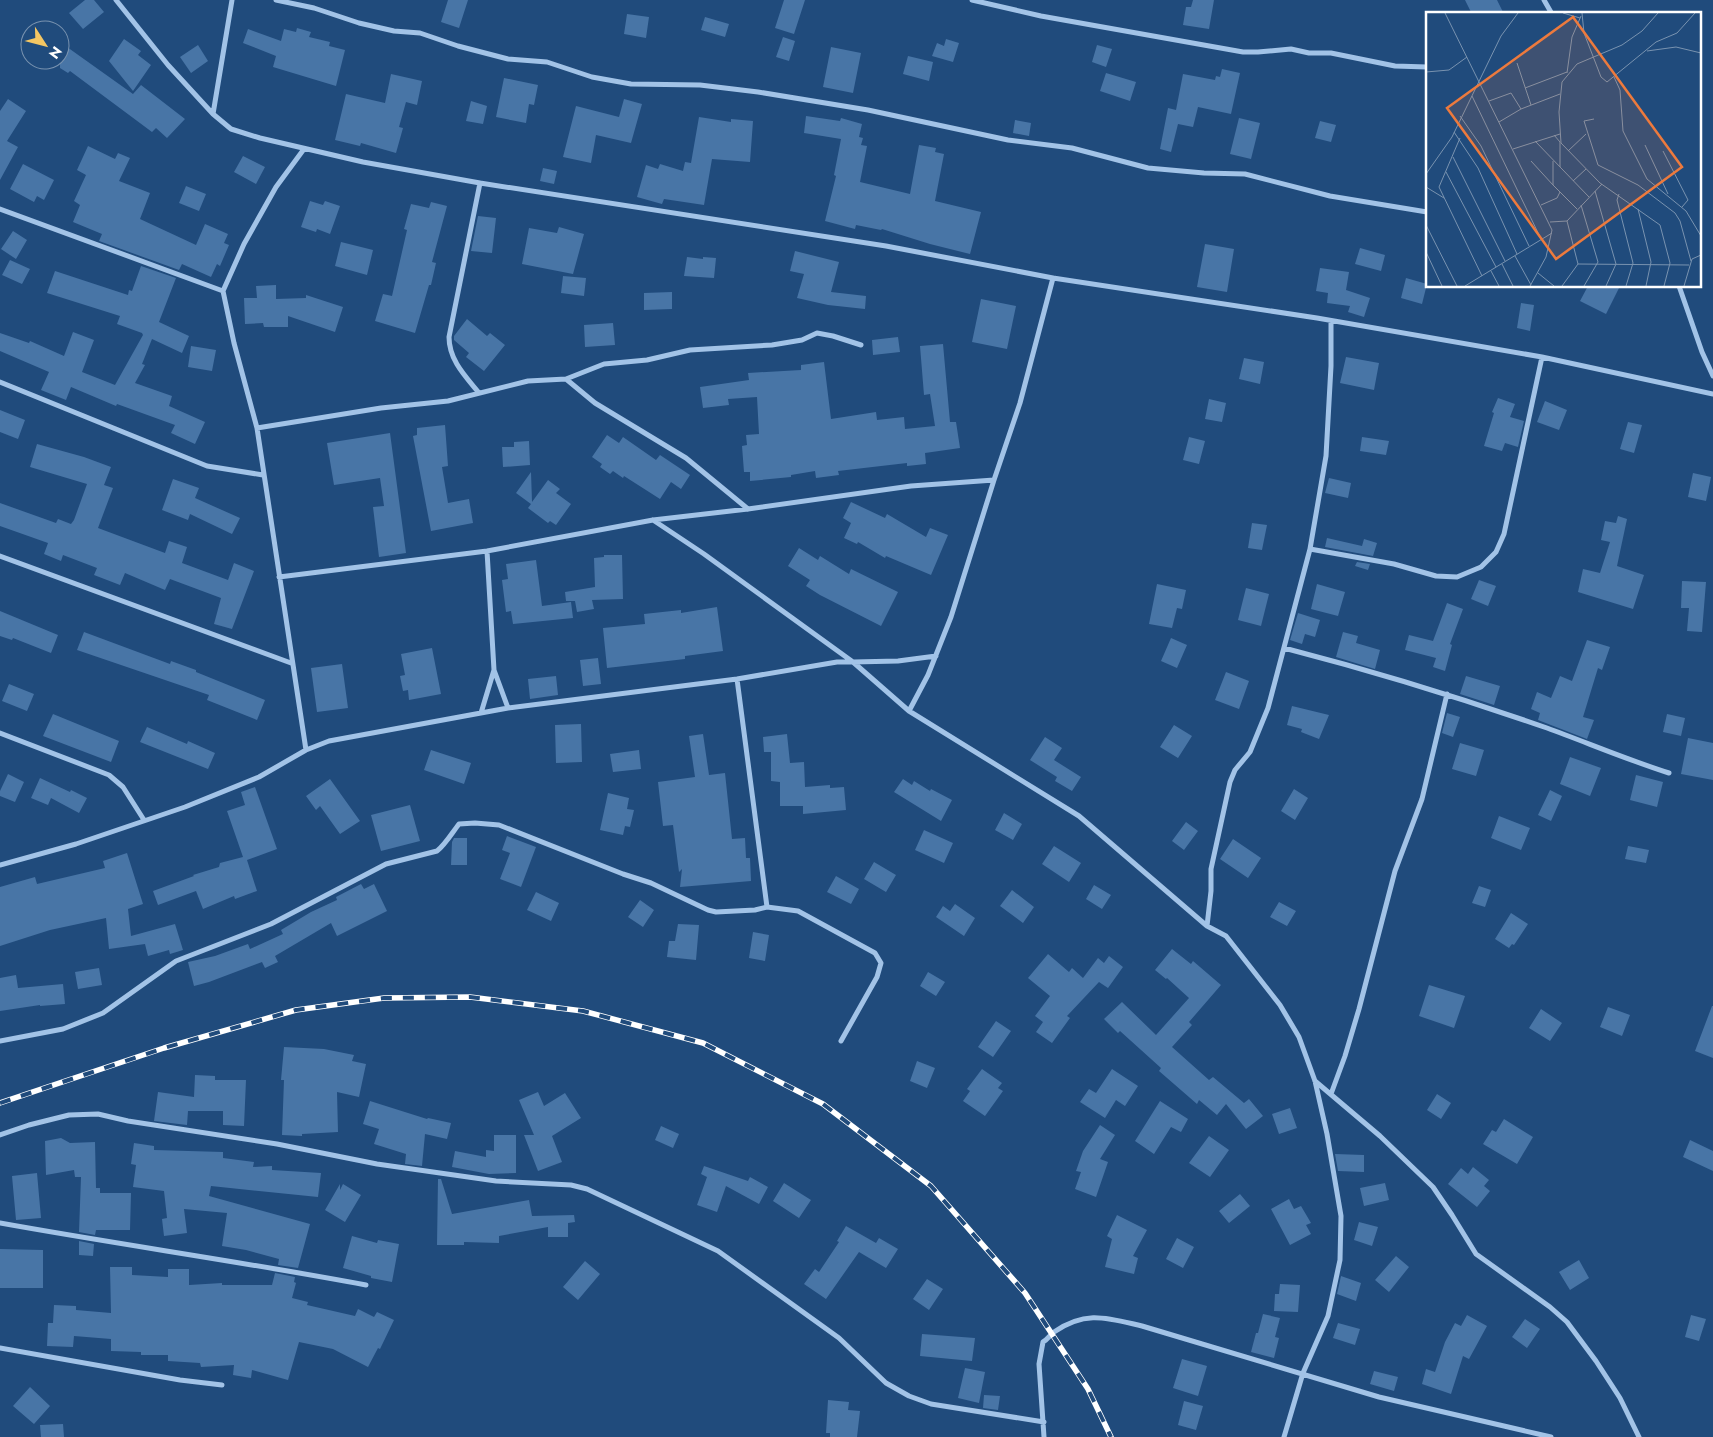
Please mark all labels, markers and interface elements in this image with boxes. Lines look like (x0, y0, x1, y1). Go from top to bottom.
inset map (1426, 12, 1700, 288)
north arrow (20, 20, 70, 70)
text: N (44, 42, 67, 63)

